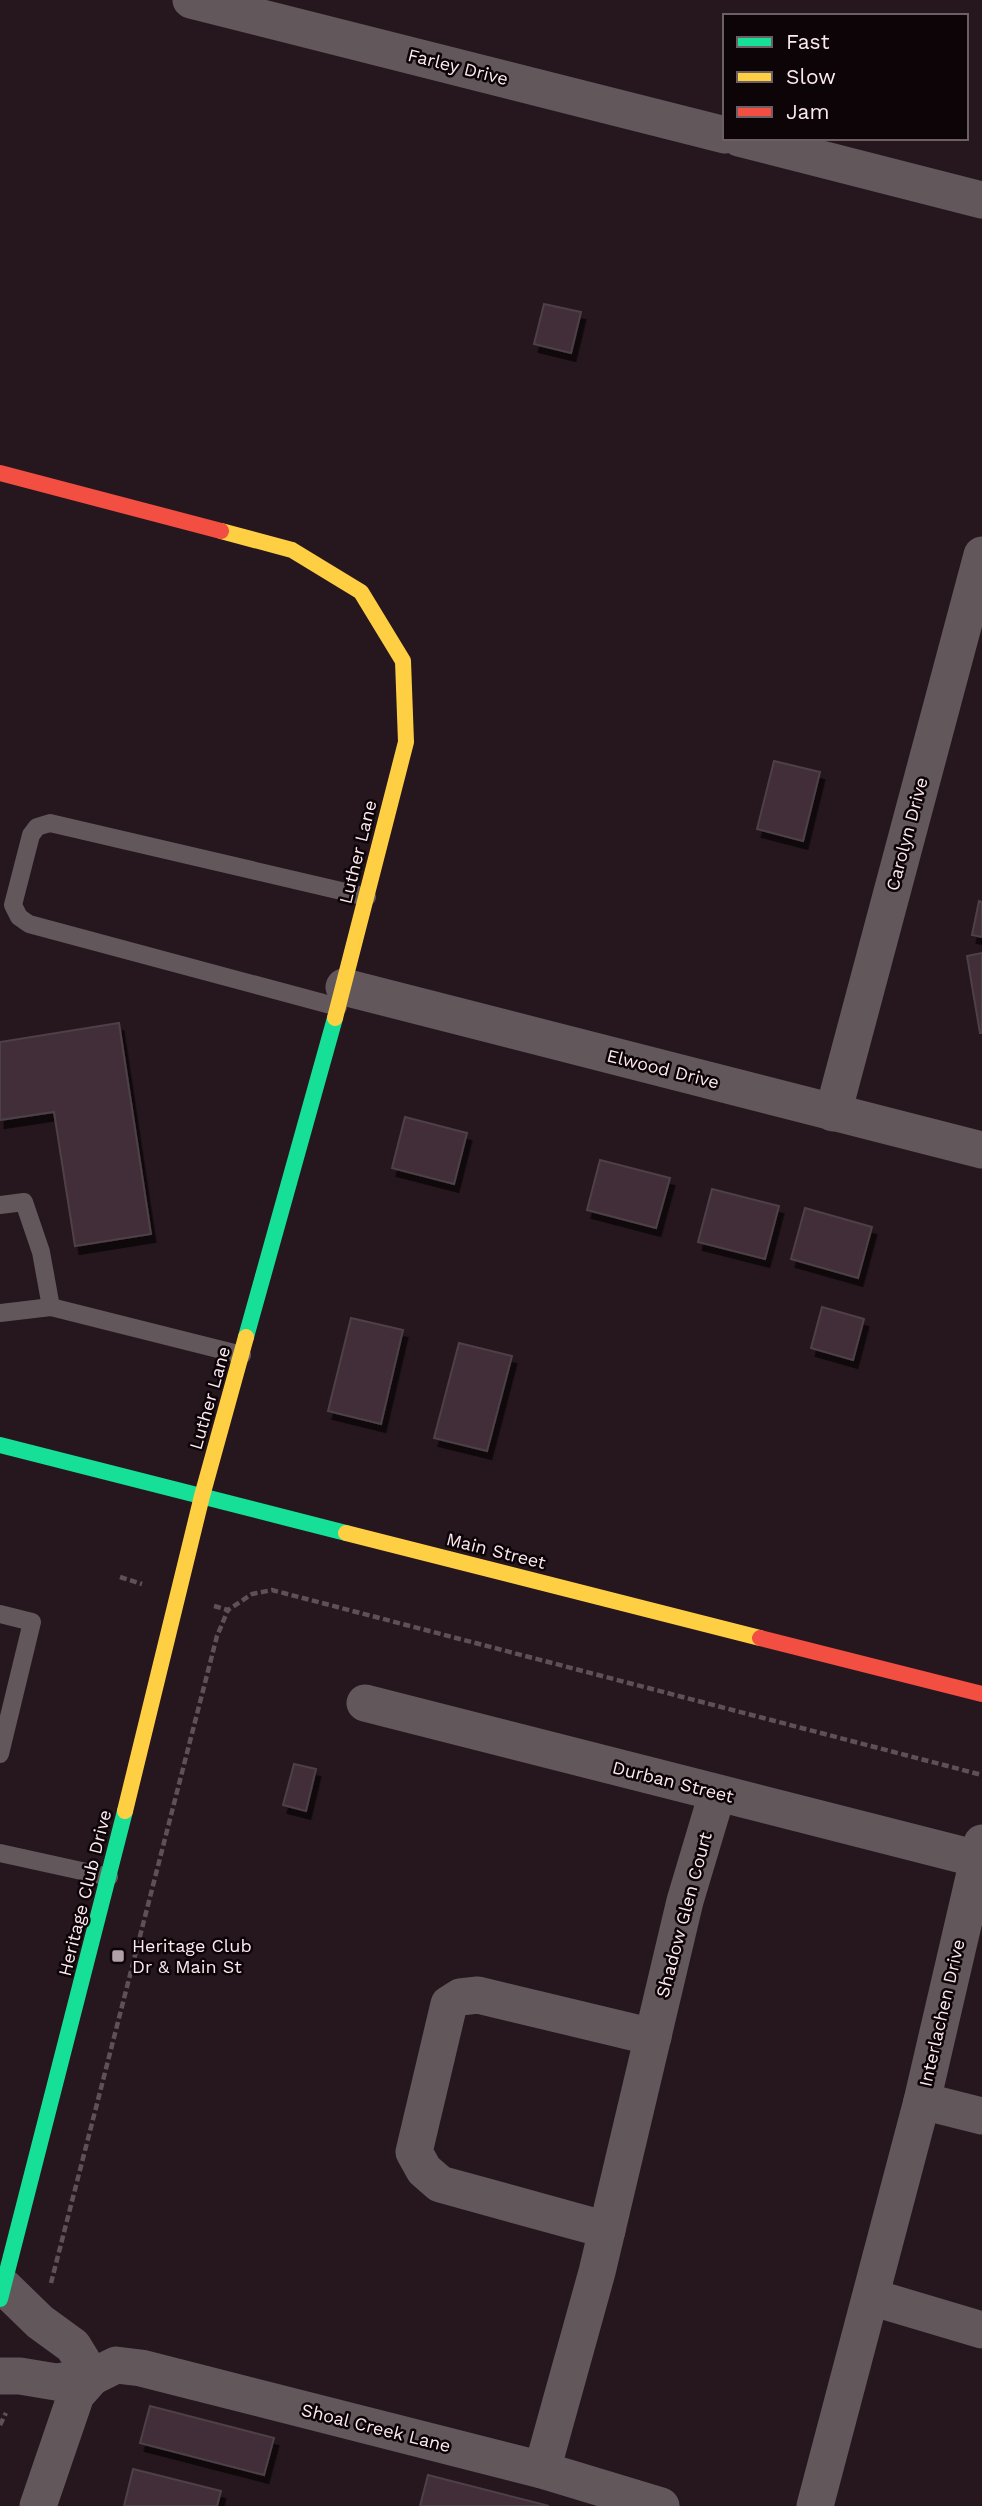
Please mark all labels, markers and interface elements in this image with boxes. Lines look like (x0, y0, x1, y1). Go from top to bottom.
legend (723, 14, 968, 140)
text: Fast (786, 29, 830, 54)
street label: Farley Drive (406, 44, 511, 89)
text: Slow (786, 64, 836, 89)
text: Jam (786, 99, 829, 124)
street label: Carolyn Drive (881, 775, 932, 893)
street label: Luther Lane (334, 798, 381, 906)
street label: Elwood Drive (605, 1044, 722, 1093)
street label: Luther Lane (185, 1344, 234, 1452)
street label: Main Street (444, 1528, 548, 1573)
street label: Durban Street (610, 1756, 736, 1807)
street label: Heritage Club Drive (54, 1808, 115, 1978)
street label: Shadow Glen Court (651, 1829, 716, 2000)
place label: Heritage Club Dr & Main St (132, 1935, 252, 1977)
street label: Interlachen Drive (914, 1937, 969, 2089)
marker: Heritage Club Dr & Main St (110, 1948, 126, 1964)
street label: Shoal Creek Lane (299, 2399, 453, 2456)

